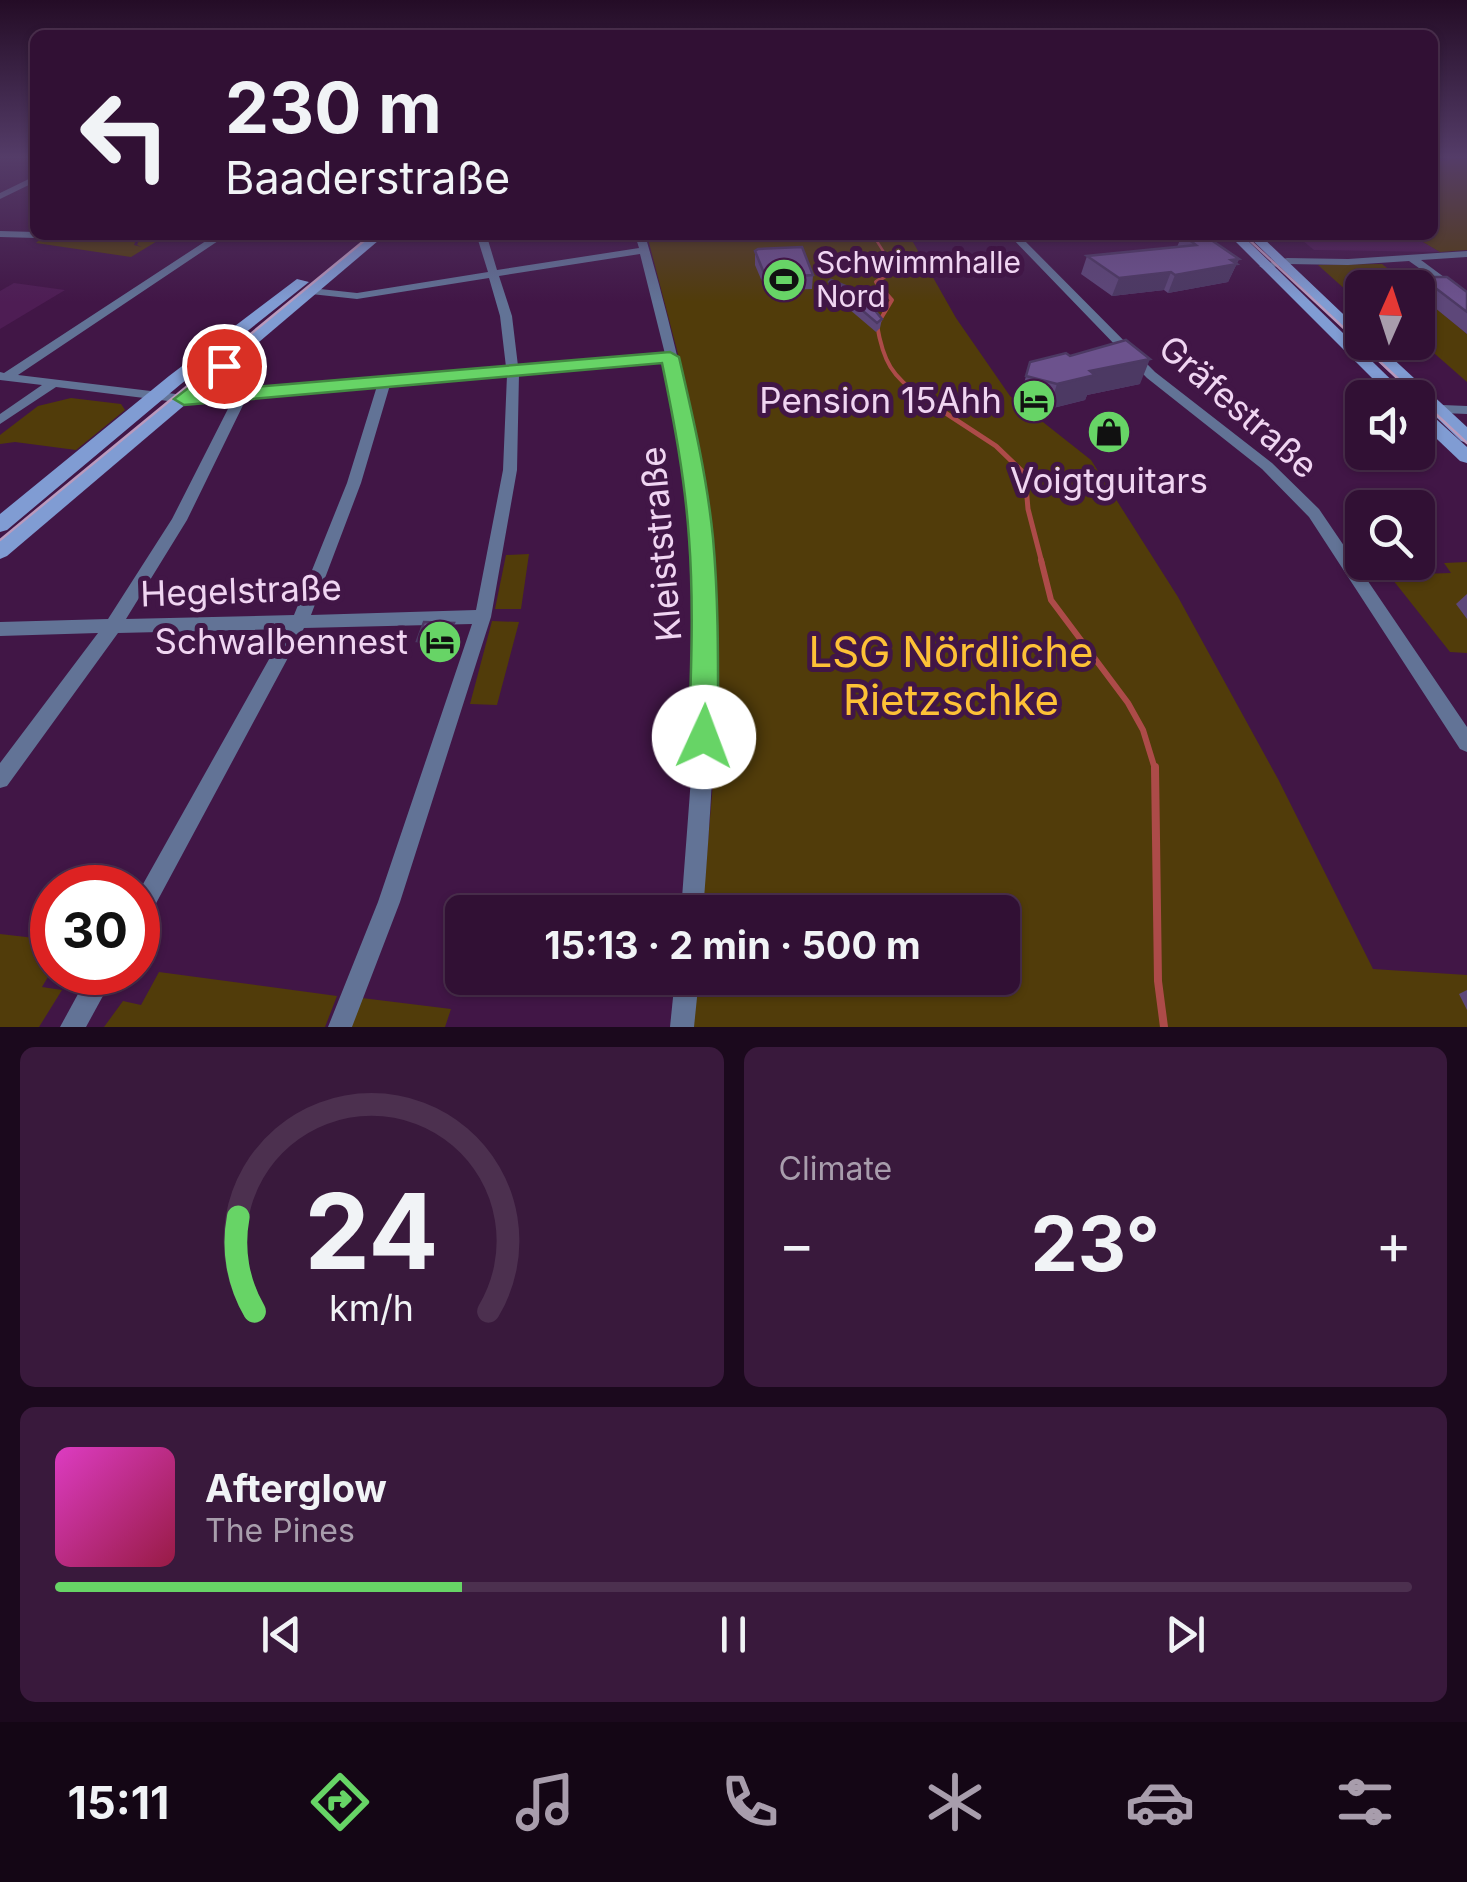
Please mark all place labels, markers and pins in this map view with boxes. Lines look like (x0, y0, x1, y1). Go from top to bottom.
place label: Schwimmhalle Nord (816, 244, 1021, 314)
sports icon: Schwimmhalle Nord (761, 257, 807, 303)
pin (182, 324, 267, 409)
hotel icon: Pension 15Ahh (1011, 378, 1057, 424)
place label: Pension 15Ahh (759, 379, 1002, 421)
shop icon: Voigtguitars (1086, 409, 1132, 455)
place label: Voigtguitars (1010, 459, 1208, 501)
hotel icon: Schwalbennest (417, 619, 463, 665)
place label: Schwalbennest (155, 620, 408, 662)

